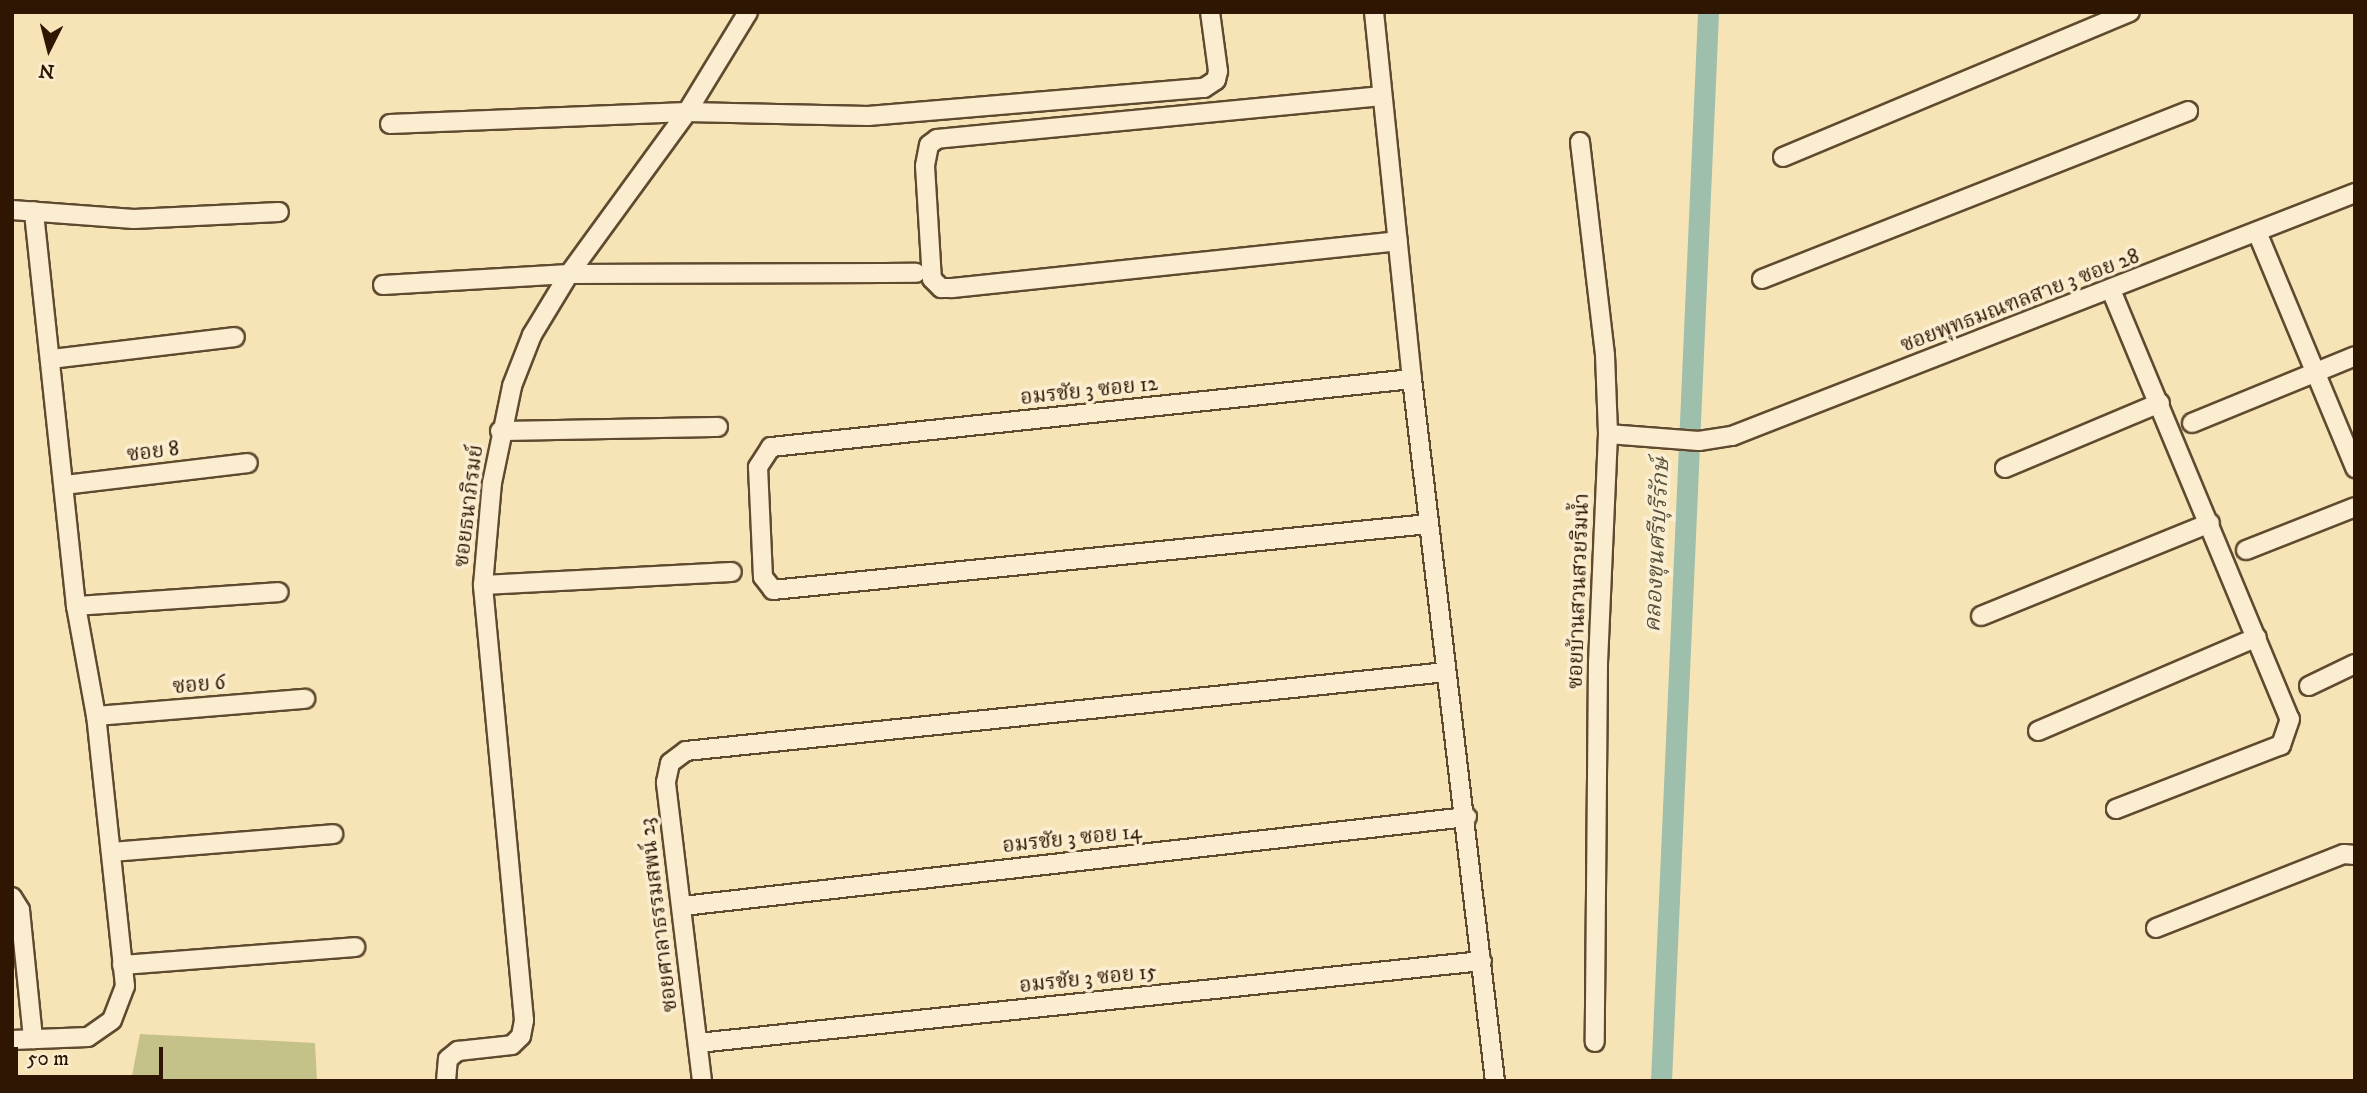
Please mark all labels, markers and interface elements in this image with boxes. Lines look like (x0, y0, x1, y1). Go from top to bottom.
north arrow (14, 14, 84, 84)
text: N (38, 58, 56, 83)
street label: ซอยพุทธมณฑลสาย 3 ซอย 28 (1897, 244, 2143, 358)
street label: อมรชัย 3 ซอย 12 (1019, 371, 1159, 411)
street label: ซอย 8 (125, 436, 181, 468)
street label: ซอยธนาภิรมย์ (449, 443, 489, 569)
water label: คลองขุนศรีบุรีรักษ์ (1640, 457, 1676, 633)
street label: ซอยบ้านสวนสวยริมน้ำ (1563, 493, 1595, 689)
street label: ซอย 6 (172, 670, 226, 700)
street label: ซอยศาลาธรรมสพน์ 23 (635, 816, 683, 1014)
street label: อมรชัย 3 ซอย 14 (1001, 819, 1143, 859)
street label: อมรชัย 3 ซอย 15 (1018, 959, 1158, 999)
scale bar (18, 1034, 166, 1078)
text: 50 m (27, 1046, 69, 1072)

